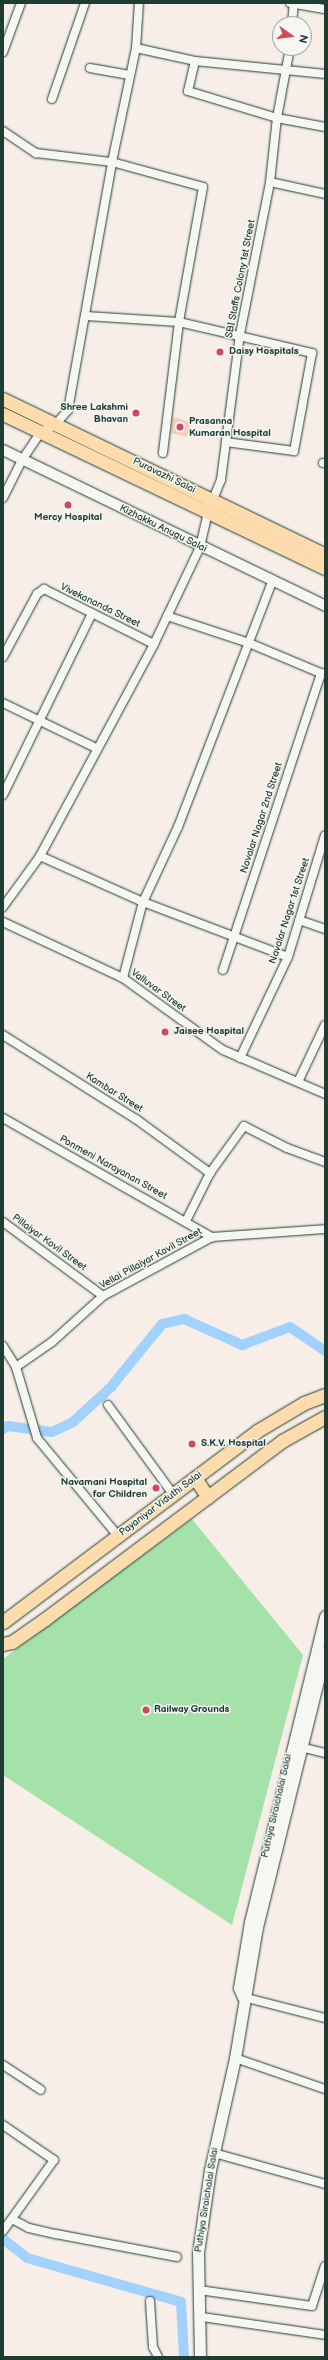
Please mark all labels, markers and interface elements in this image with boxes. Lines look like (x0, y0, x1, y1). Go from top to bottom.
north arrow (272, 16, 312, 56)
text: N (296, 33, 310, 44)
street label: SBI Staffs Colony 1st Street (224, 218, 258, 340)
marker: Daisy Hospitals (214, 346, 226, 358)
place label: Daisy Hospitals (229, 346, 299, 358)
place label: Shree Lakshmi Bhavan (61, 401, 128, 424)
marker: Shree Lakshmi Bhavan (131, 408, 141, 418)
place label: Prasanna Kumaran Hospital (189, 415, 271, 438)
marker: Prasanna Kumaran Hospital (174, 421, 186, 433)
street label: Puravazhi Salai (131, 456, 197, 496)
marker: Mercy Hospital (62, 499, 74, 511)
street label: Kizhakku Anugu Salai (117, 503, 209, 555)
place label: Mercy Hospital (34, 512, 102, 524)
street label: Vivekananda Street (58, 581, 142, 631)
street label: Navalar Nagar 2nd Street (238, 761, 286, 875)
street label: Navalar Nagar 1st Street (267, 857, 313, 965)
street label: Valluvar Street (128, 967, 188, 1015)
marker: Jaisee Hospital (159, 1026, 171, 1038)
place label: Jaisee Hospital (174, 1026, 244, 1038)
street label: Kambar Street (83, 1071, 145, 1115)
street label: Ponmeni Narayanan Street (57, 1133, 169, 1203)
street label: Pillaiyar Kovil Street (10, 1212, 88, 1274)
street label: Vellai Pillaiyar Kovil Street (98, 1226, 204, 1292)
marker: S.K.V. Hospital (186, 1438, 198, 1450)
place label: S.K.V. Hospital (201, 1438, 266, 1450)
street label: Payaniyar Viduthi Salai (117, 1469, 205, 1539)
place label: Navamani Hospital for Children (61, 1476, 147, 1500)
marker: Navamani Hospital for Children (150, 1482, 162, 1494)
place label: Railway Grounds (154, 1704, 230, 1716)
marker: Railway Grounds (141, 1705, 151, 1715)
street label: Puthiya Siraichalai Salai (259, 1753, 295, 1859)
street label: Puthiya Siraichalai Salai (193, 2146, 221, 2254)

